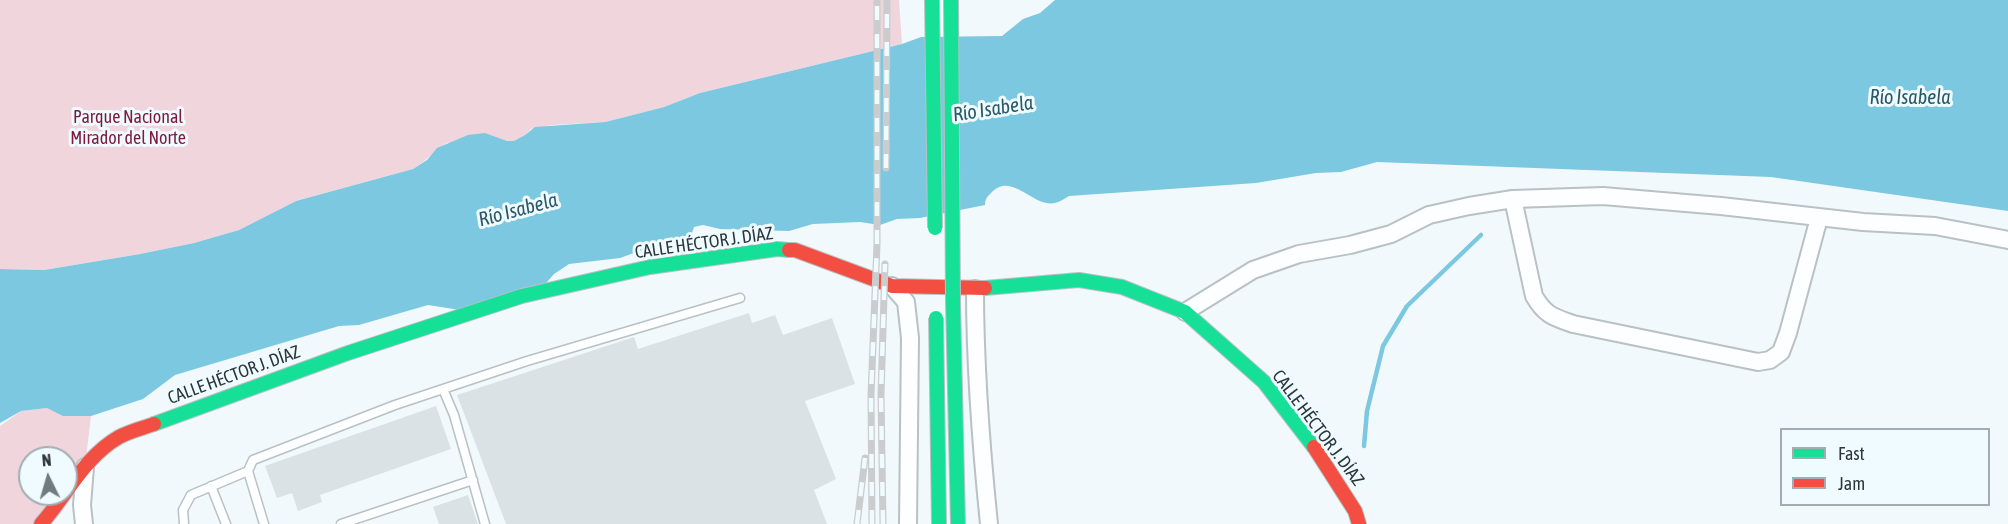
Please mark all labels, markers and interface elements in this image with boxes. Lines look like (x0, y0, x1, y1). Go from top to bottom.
water label: Río Isabela (1869, 86, 1951, 110)
water label: Río Isabela (951, 91, 1035, 127)
park label: Parque Nacional Mirador del Norte (70, 106, 186, 148)
water label: Río Isabela (476, 188, 560, 232)
street label: CALLE HÉCTOR J. DÍAZ (633, 223, 775, 263)
street label: CALLE HÉCTOR J. DÍAZ (165, 341, 303, 409)
street label: CALLE HÉCTOR J. DÍAZ (1267, 366, 1369, 490)
legend (1780, 428, 1990, 506)
text: Fast (1838, 443, 1865, 464)
north arrow (18, 446, 78, 506)
text: N (41, 451, 52, 469)
text: Jam (1838, 473, 1865, 494)

